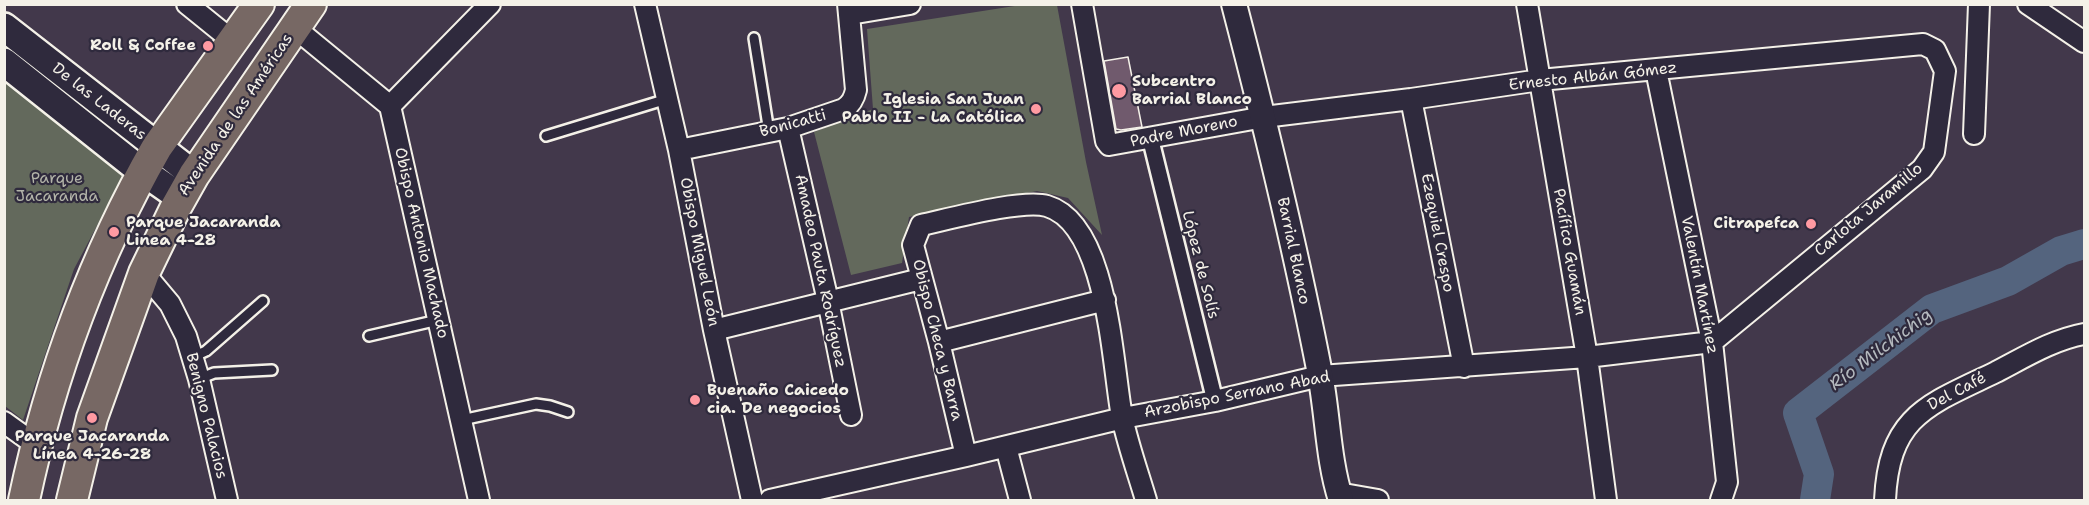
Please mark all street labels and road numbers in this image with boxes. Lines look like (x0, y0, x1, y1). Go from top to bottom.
street label: Avenida de las Américas (174, 30, 298, 200)
street label: De las Laderas (48, 59, 150, 145)
street label: Ernesto Albán Gómez (1508, 59, 1678, 95)
street label: Bonicatti (758, 106, 828, 142)
street label: Padre Moreno (1129, 112, 1239, 152)
street label: Obispo Antonio Machado (390, 146, 452, 340)
street label: Carlota Jaramillo (1811, 159, 1927, 261)
street label: Ezequiel Crespo (1416, 172, 1458, 294)
street label: Amadeo Pauta Rodríguez (790, 173, 850, 369)
street label: Obispo Miguel León (675, 176, 723, 328)
street label: Pacífico Guamán (1548, 187, 1590, 317)
street label: Barrial Blanco (1272, 196, 1314, 306)
street label: López de Solís (1177, 209, 1223, 321)
street label: Valentín Martínez (1676, 214, 1722, 356)
street label: Obispo Checa y Barra (908, 257, 966, 423)
street label: Benigno Palacios (181, 351, 231, 481)
street label: Arzobispo Serrano Abad (1142, 368, 1332, 422)
street label: Del Café (1925, 369, 1989, 415)

